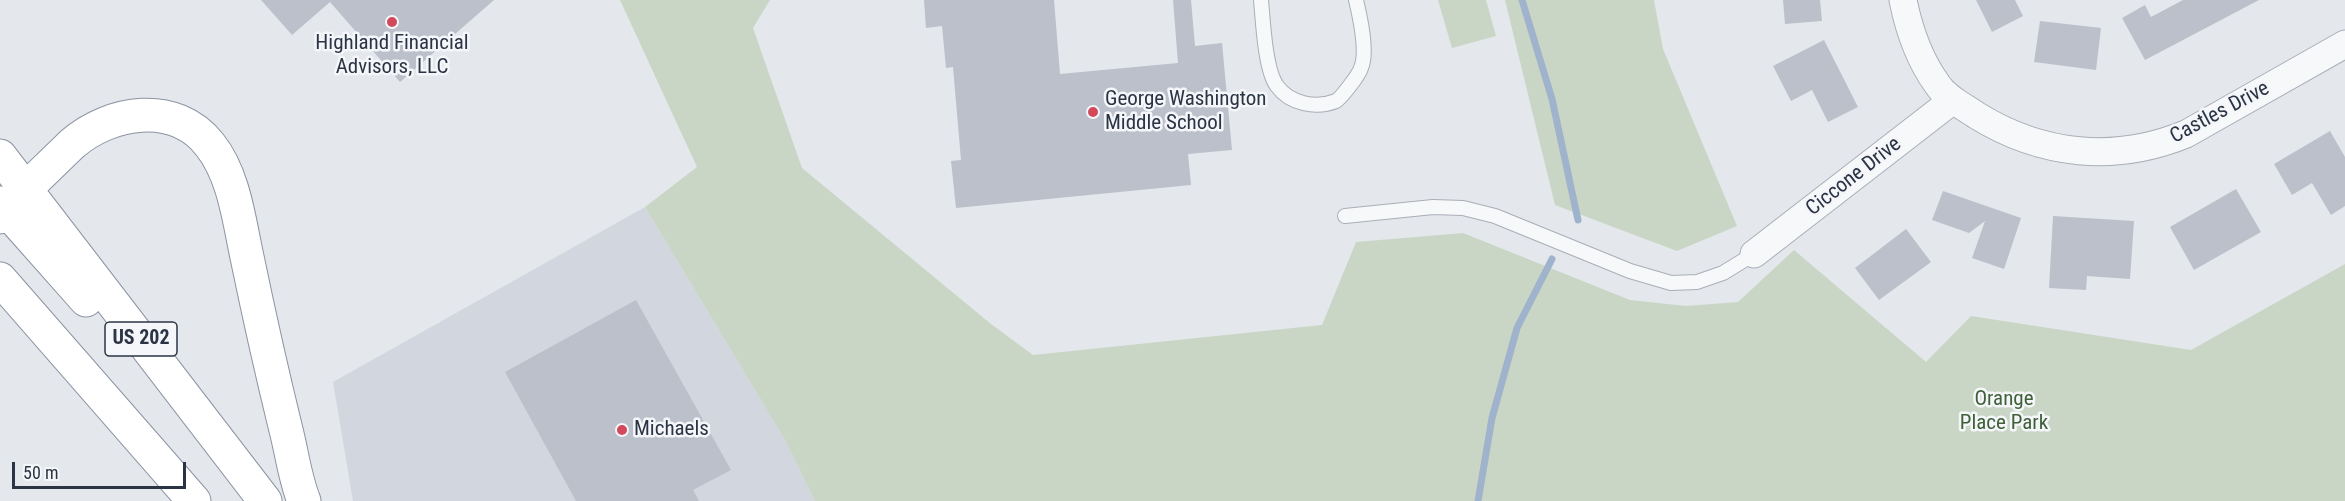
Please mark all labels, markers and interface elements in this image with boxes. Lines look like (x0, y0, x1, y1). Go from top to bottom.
marker: Highland Financial Advisors, LLC (385, 15, 399, 29)
place label: Highland Financial Advisors, LLC (315, 31, 469, 81)
street label: Castles Drive (2166, 76, 2274, 150)
place label: George Washington Middle School (1105, 87, 1267, 137)
marker: George Washington Middle School (1086, 105, 1100, 119)
street label: Ciccone Drive (1802, 132, 1906, 222)
road number: US 202 (105, 322, 177, 356)
park label: Orange Place Park (1960, 387, 2048, 437)
place label: Michaels (634, 417, 709, 443)
marker: Michaels (615, 423, 629, 437)
scale bar (15, 450, 189, 488)
text: 50 m (23, 462, 58, 483)

